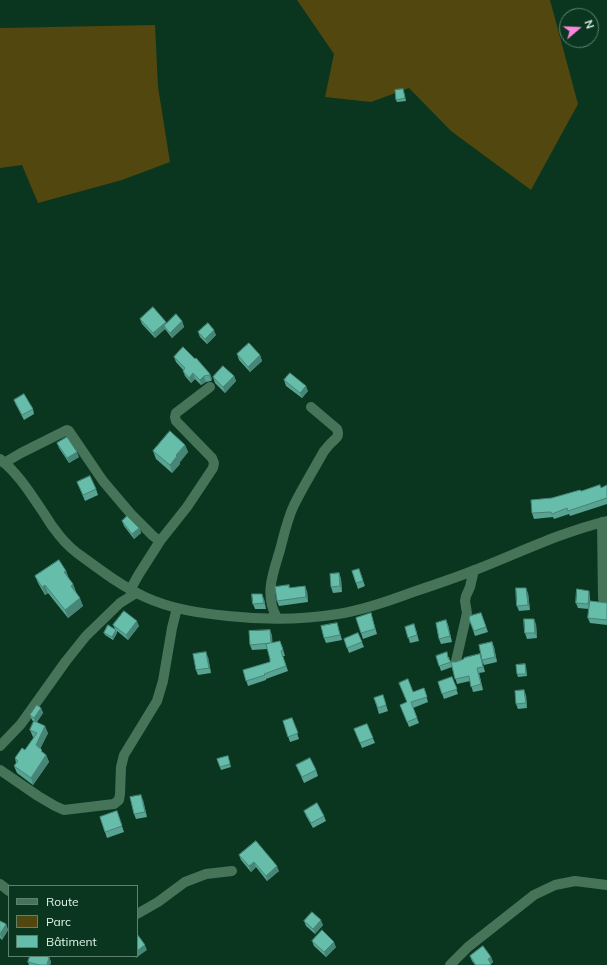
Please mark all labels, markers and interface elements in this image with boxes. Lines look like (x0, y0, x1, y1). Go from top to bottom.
north arrow (559, 8, 599, 48)
text: N (581, 18, 597, 31)
legend (8, 885, 138, 957)
text: Route (46, 894, 79, 909)
text: Parc (46, 914, 71, 929)
text: Bâtiment (46, 934, 97, 949)

